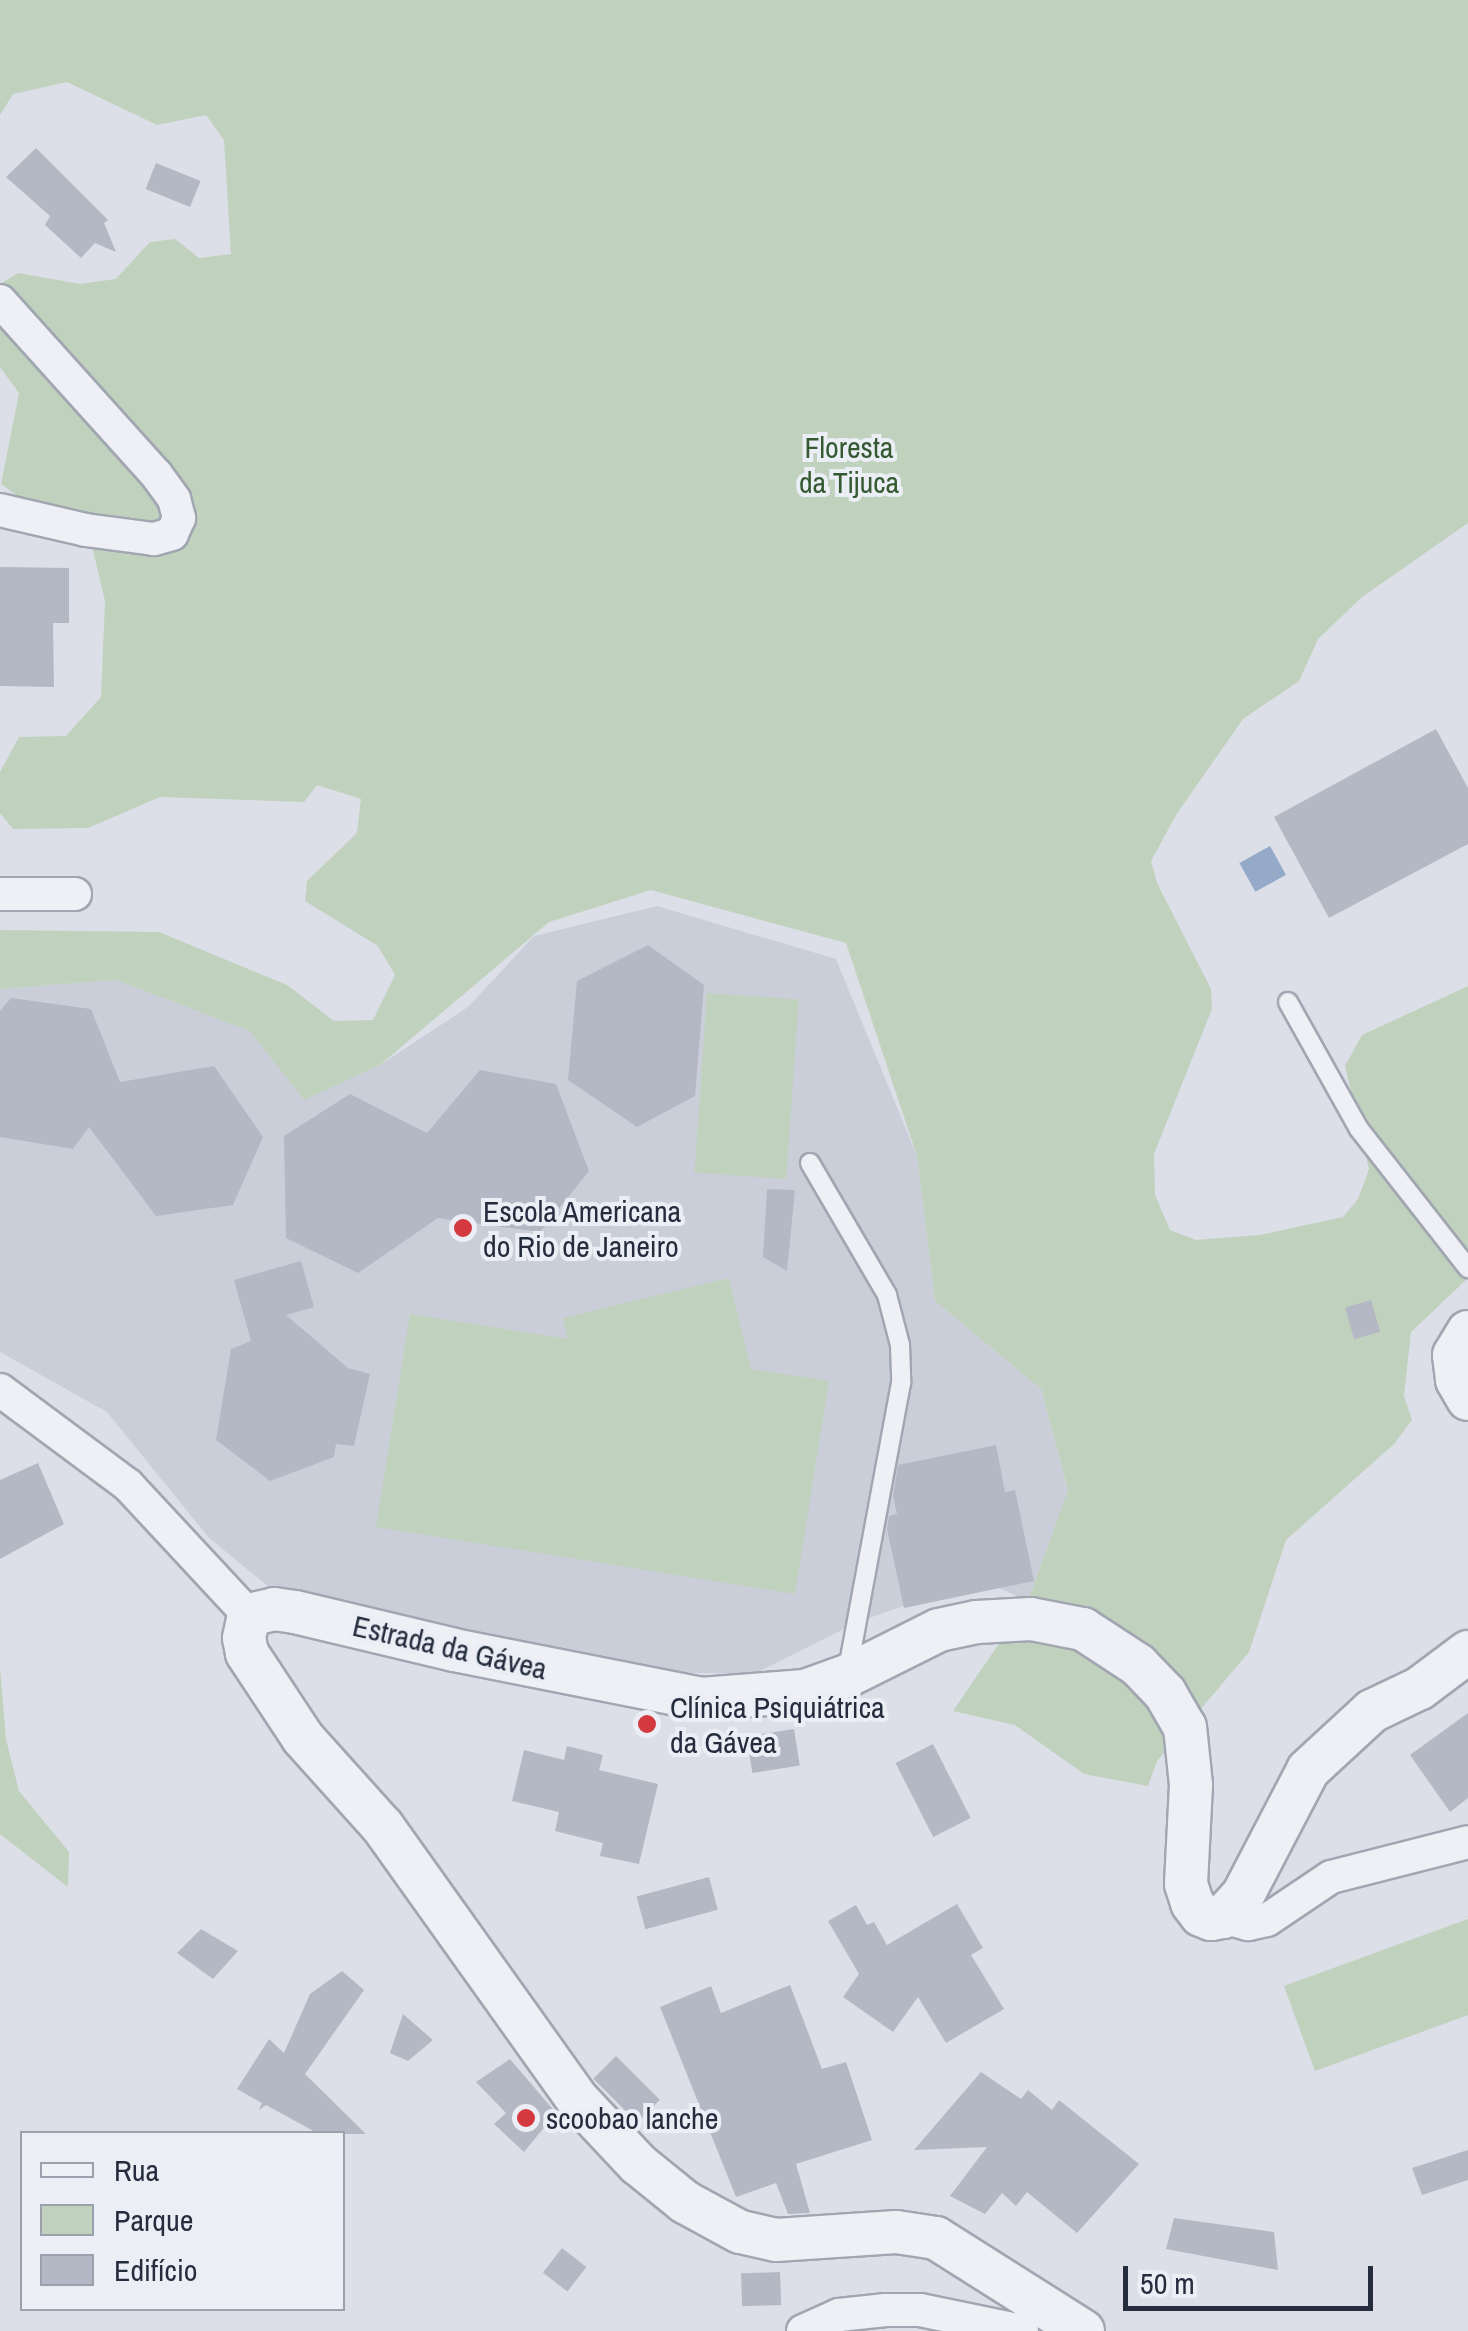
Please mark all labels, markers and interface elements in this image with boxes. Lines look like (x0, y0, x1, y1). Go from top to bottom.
park label: Floresta da Tijuca (799, 429, 899, 500)
place label: Escola Americana do Rio de Janeiro (483, 1193, 683, 1264)
marker: Escola Americana do Rio de Janeiro (452, 1217, 474, 1239)
street label: Estrada da Gávea (349, 1607, 551, 1687)
place label: Clínica Psiquiátrica da Gávea (670, 1689, 885, 1760)
marker: Clínica Psiquiátrica da Gávea (634, 1711, 660, 1737)
place label: scoobao lanche (546, 2100, 718, 2136)
marker: scoobao lanche (515, 2107, 537, 2129)
legend (20, 2131, 345, 2311)
text: Rua (114, 2150, 159, 2190)
text: Parque (114, 2200, 193, 2240)
scale bar (1128, 2246, 1378, 2308)
text: Edifício (114, 2250, 197, 2290)
text: 50 m (1140, 2263, 1195, 2303)

